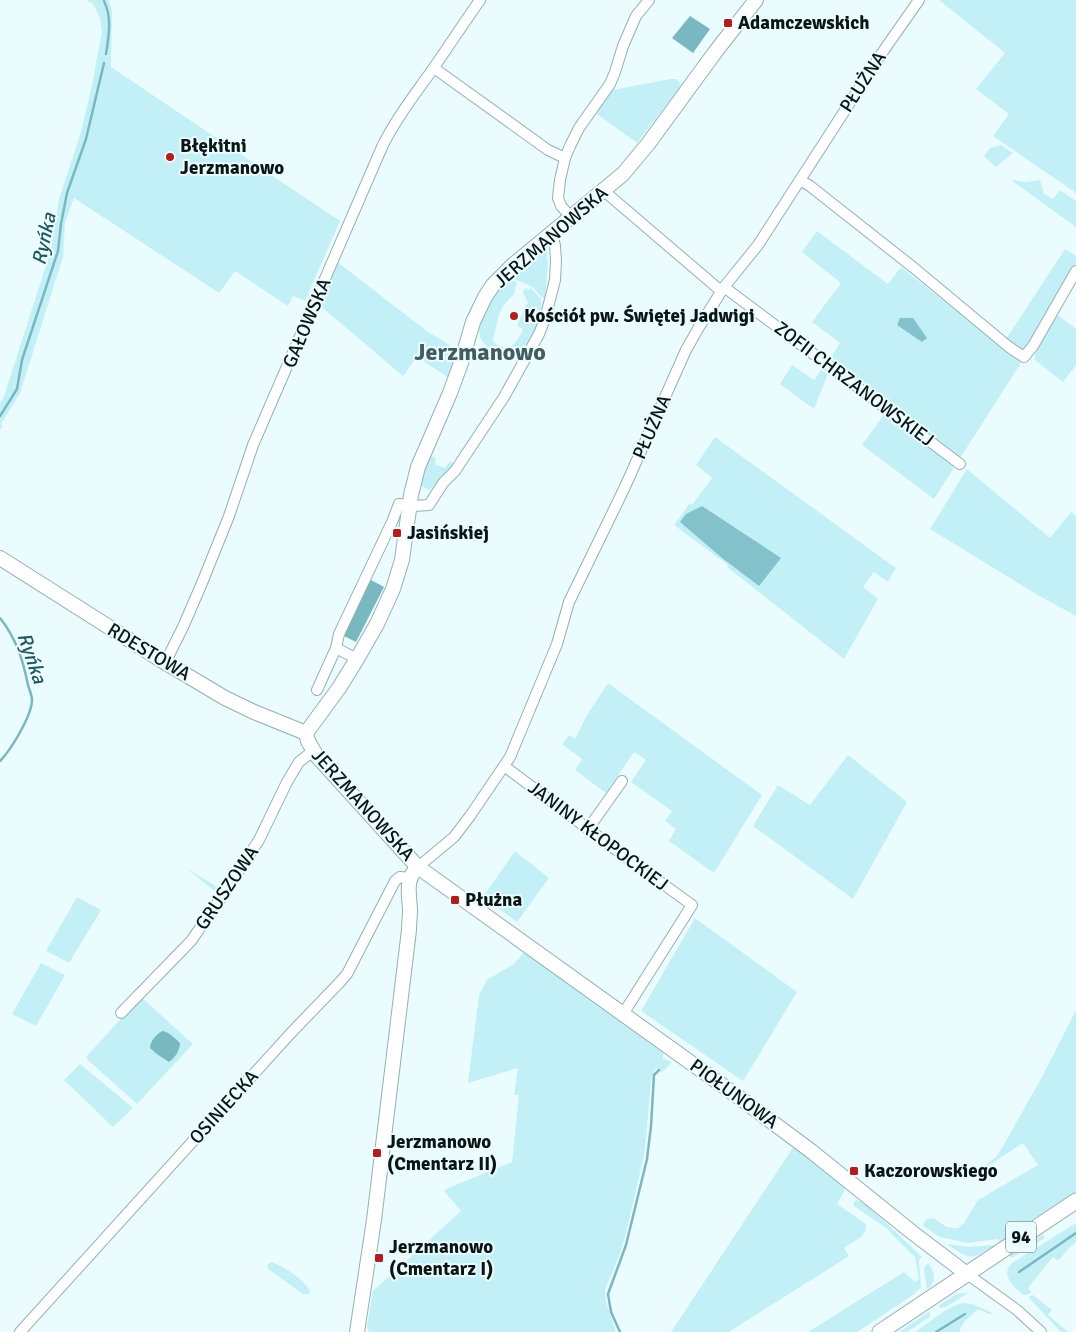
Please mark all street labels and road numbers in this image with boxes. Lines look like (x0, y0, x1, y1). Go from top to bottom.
street label: PŁUŻNA (834, 47, 892, 117)
street label: JERZMANOWSKA (489, 181, 613, 293)
street label: GAŁOWSKA (277, 274, 337, 371)
street label: ZOFII CHRZANOWSKIEJ (769, 316, 939, 452)
street label: PŁUŻNA (627, 391, 677, 463)
street label: RDESTOWA (103, 618, 195, 686)
street label: JERZMANOWSKA (306, 744, 420, 866)
street label: JANINY KŁOPOCKIEJ (523, 776, 673, 896)
street label: GRUSZOWA (190, 841, 264, 935)
street label: PIOŁUNOWA (685, 1054, 783, 1134)
street label: OSINIECKA (184, 1064, 264, 1149)
road number: 94 (1006, 1222, 1036, 1252)

